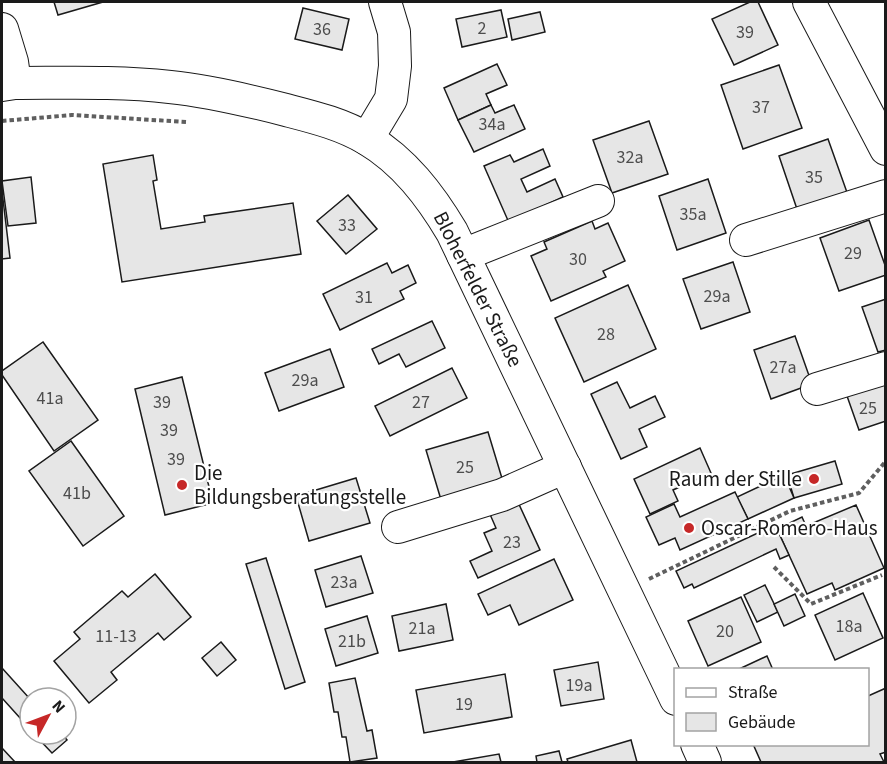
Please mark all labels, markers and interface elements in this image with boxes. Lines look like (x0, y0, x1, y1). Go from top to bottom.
house number: 2 (478, 16, 487, 41)
house number: 36 (313, 17, 331, 42)
house number: 39 (736, 20, 754, 45)
house number: 37 (752, 95, 770, 120)
house number: 34a (479, 112, 505, 137)
house number: 32a (617, 145, 643, 170)
house number: 35 (805, 165, 823, 190)
house number: 35a (680, 202, 706, 227)
street label: Bloherfelder Straße (426, 206, 530, 372)
house number: 33 (338, 213, 356, 238)
house number: 29 (844, 241, 862, 266)
house number: 30 (569, 247, 587, 272)
house number: 29a (704, 284, 730, 309)
house number: 31 (355, 285, 373, 310)
house number: 28 (597, 322, 615, 347)
house number: 27a (770, 355, 796, 380)
house number: 29a (292, 368, 318, 393)
house number: 41a (37, 386, 63, 411)
house number: 39 (153, 390, 171, 415)
house number: 27 (412, 390, 430, 415)
house number: 25 (859, 396, 877, 421)
house number: 39 (160, 418, 178, 443)
house number: 39 (167, 447, 185, 472)
house number: 25 (456, 455, 474, 480)
place label: Die Bildungsberatungsstelle (194, 458, 406, 512)
place label: Raum der Stille (669, 464, 802, 494)
marker: Raum der Stille (807, 472, 821, 486)
marker: Die Bildungsberatungsstelle (175, 478, 189, 492)
house number: 41b (63, 481, 91, 506)
place label: Oscar-Romero-Haus (701, 513, 878, 543)
marker: Oscar-Romero-Haus (682, 521, 696, 535)
house number: 23 (503, 530, 521, 555)
house number: 23a (331, 570, 357, 595)
house number: 18a (836, 614, 862, 639)
house number: 21a (409, 616, 435, 641)
house number: 20 (716, 619, 734, 644)
house number: 11-13 (95, 624, 137, 649)
house number: 21b (338, 629, 366, 654)
legend (674, 668, 869, 746)
house number: 19a (566, 673, 592, 698)
text: Straße (728, 680, 778, 705)
north arrow (18, 686, 78, 746)
house number: 19 (455, 692, 473, 717)
text: N (47, 696, 70, 718)
text: Gebäude (728, 710, 796, 735)

